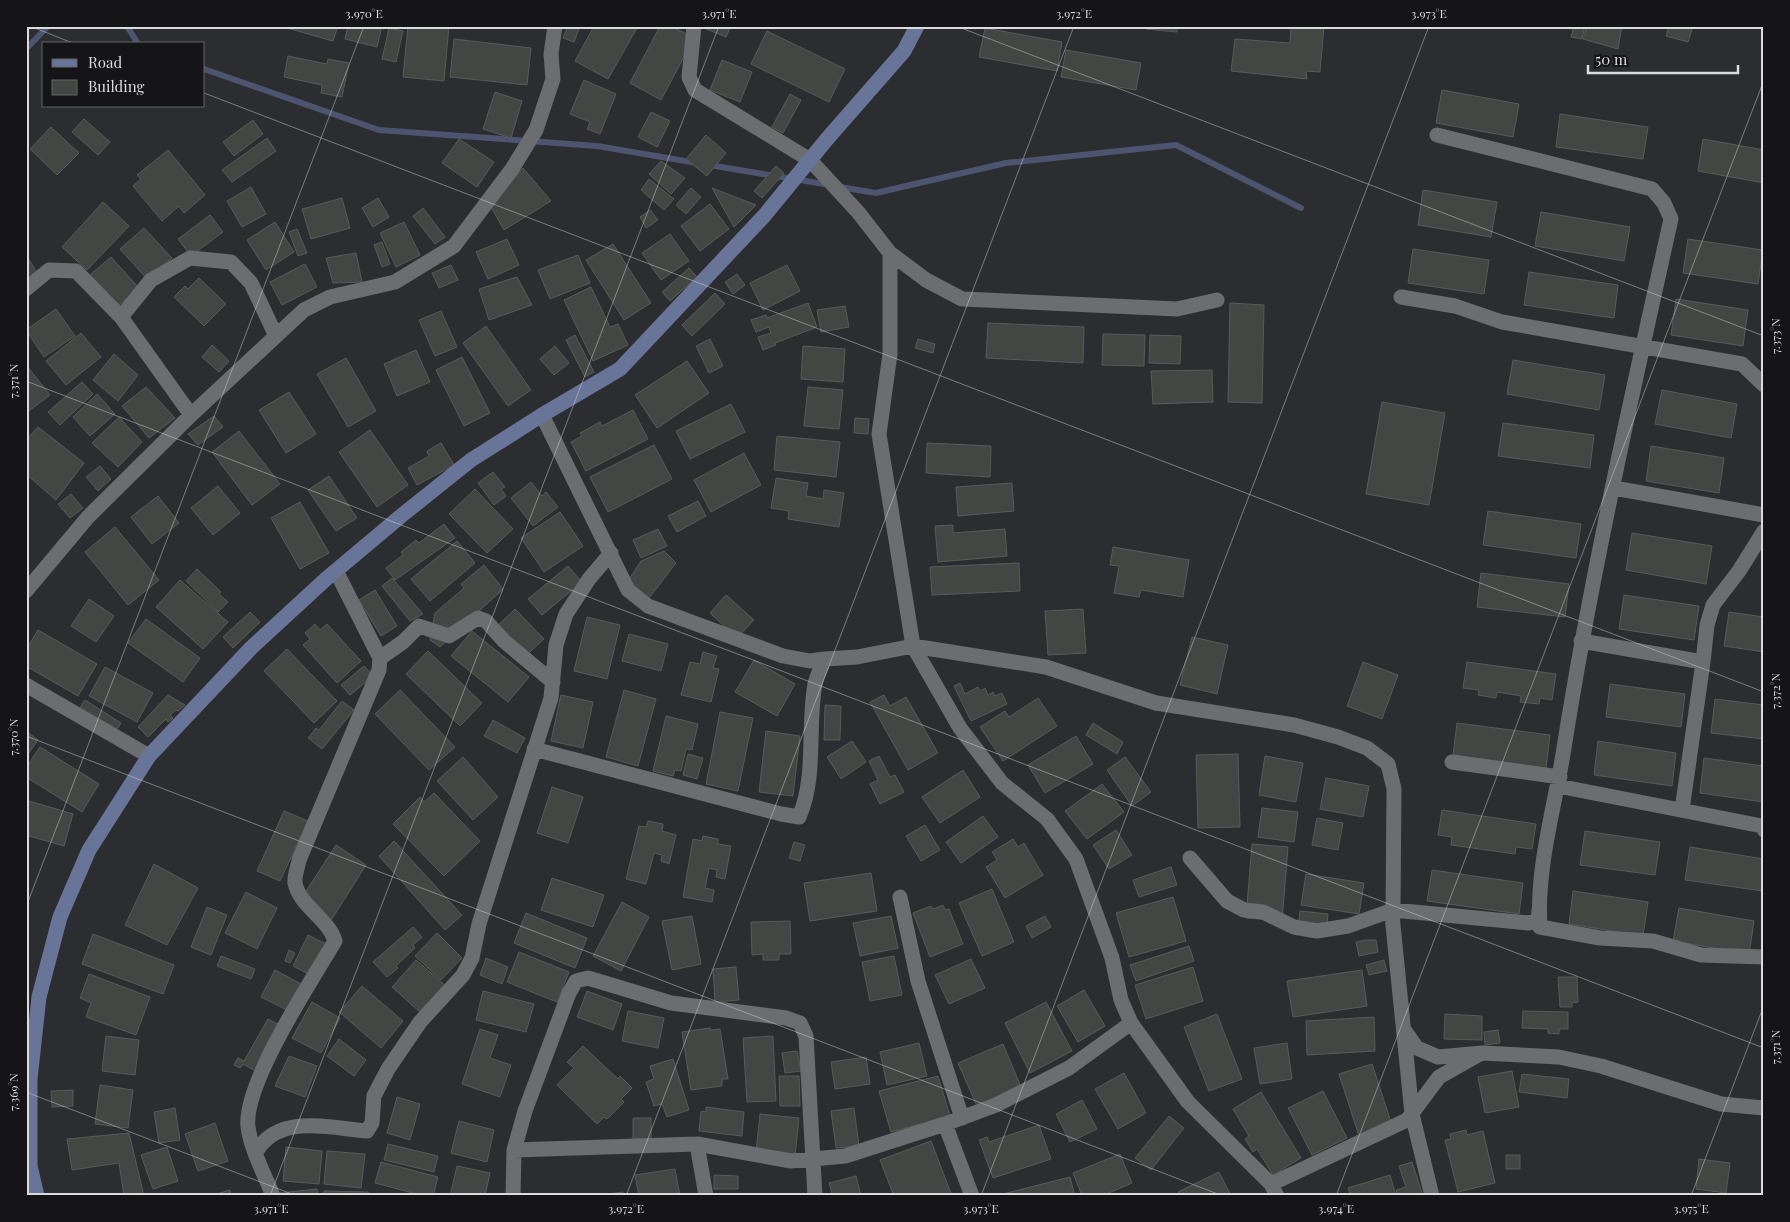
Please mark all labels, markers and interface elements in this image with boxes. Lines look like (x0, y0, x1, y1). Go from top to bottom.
text: 3.970°E (345, 5, 383, 21)
text: 3.971°E (702, 5, 737, 21)
text: 3.972°E (1056, 5, 1092, 21)
text: 3.973°E (1411, 5, 1447, 21)
legend (42, 42, 205, 108)
scale bar (1588, 42, 1738, 74)
text: 50 m (1595, 49, 1628, 69)
text: Road (88, 52, 122, 72)
text: Building (88, 76, 145, 96)
text: 7.373°N (1767, 318, 1783, 354)
text: 7.371°N (5, 363, 21, 398)
text: 7.372°N (1767, 673, 1783, 709)
text: 7.370°N (5, 718, 21, 756)
text: 7.371°N (1767, 1029, 1783, 1064)
text: 7.369°N (5, 1073, 21, 1111)
text: 3.971°E (254, 1200, 289, 1216)
text: 3.972°E (608, 1200, 644, 1216)
text: 3.973°E (963, 1200, 999, 1216)
text: 3.974°E (1318, 1200, 1354, 1216)
text: 3.975°E (1673, 1200, 1709, 1216)

